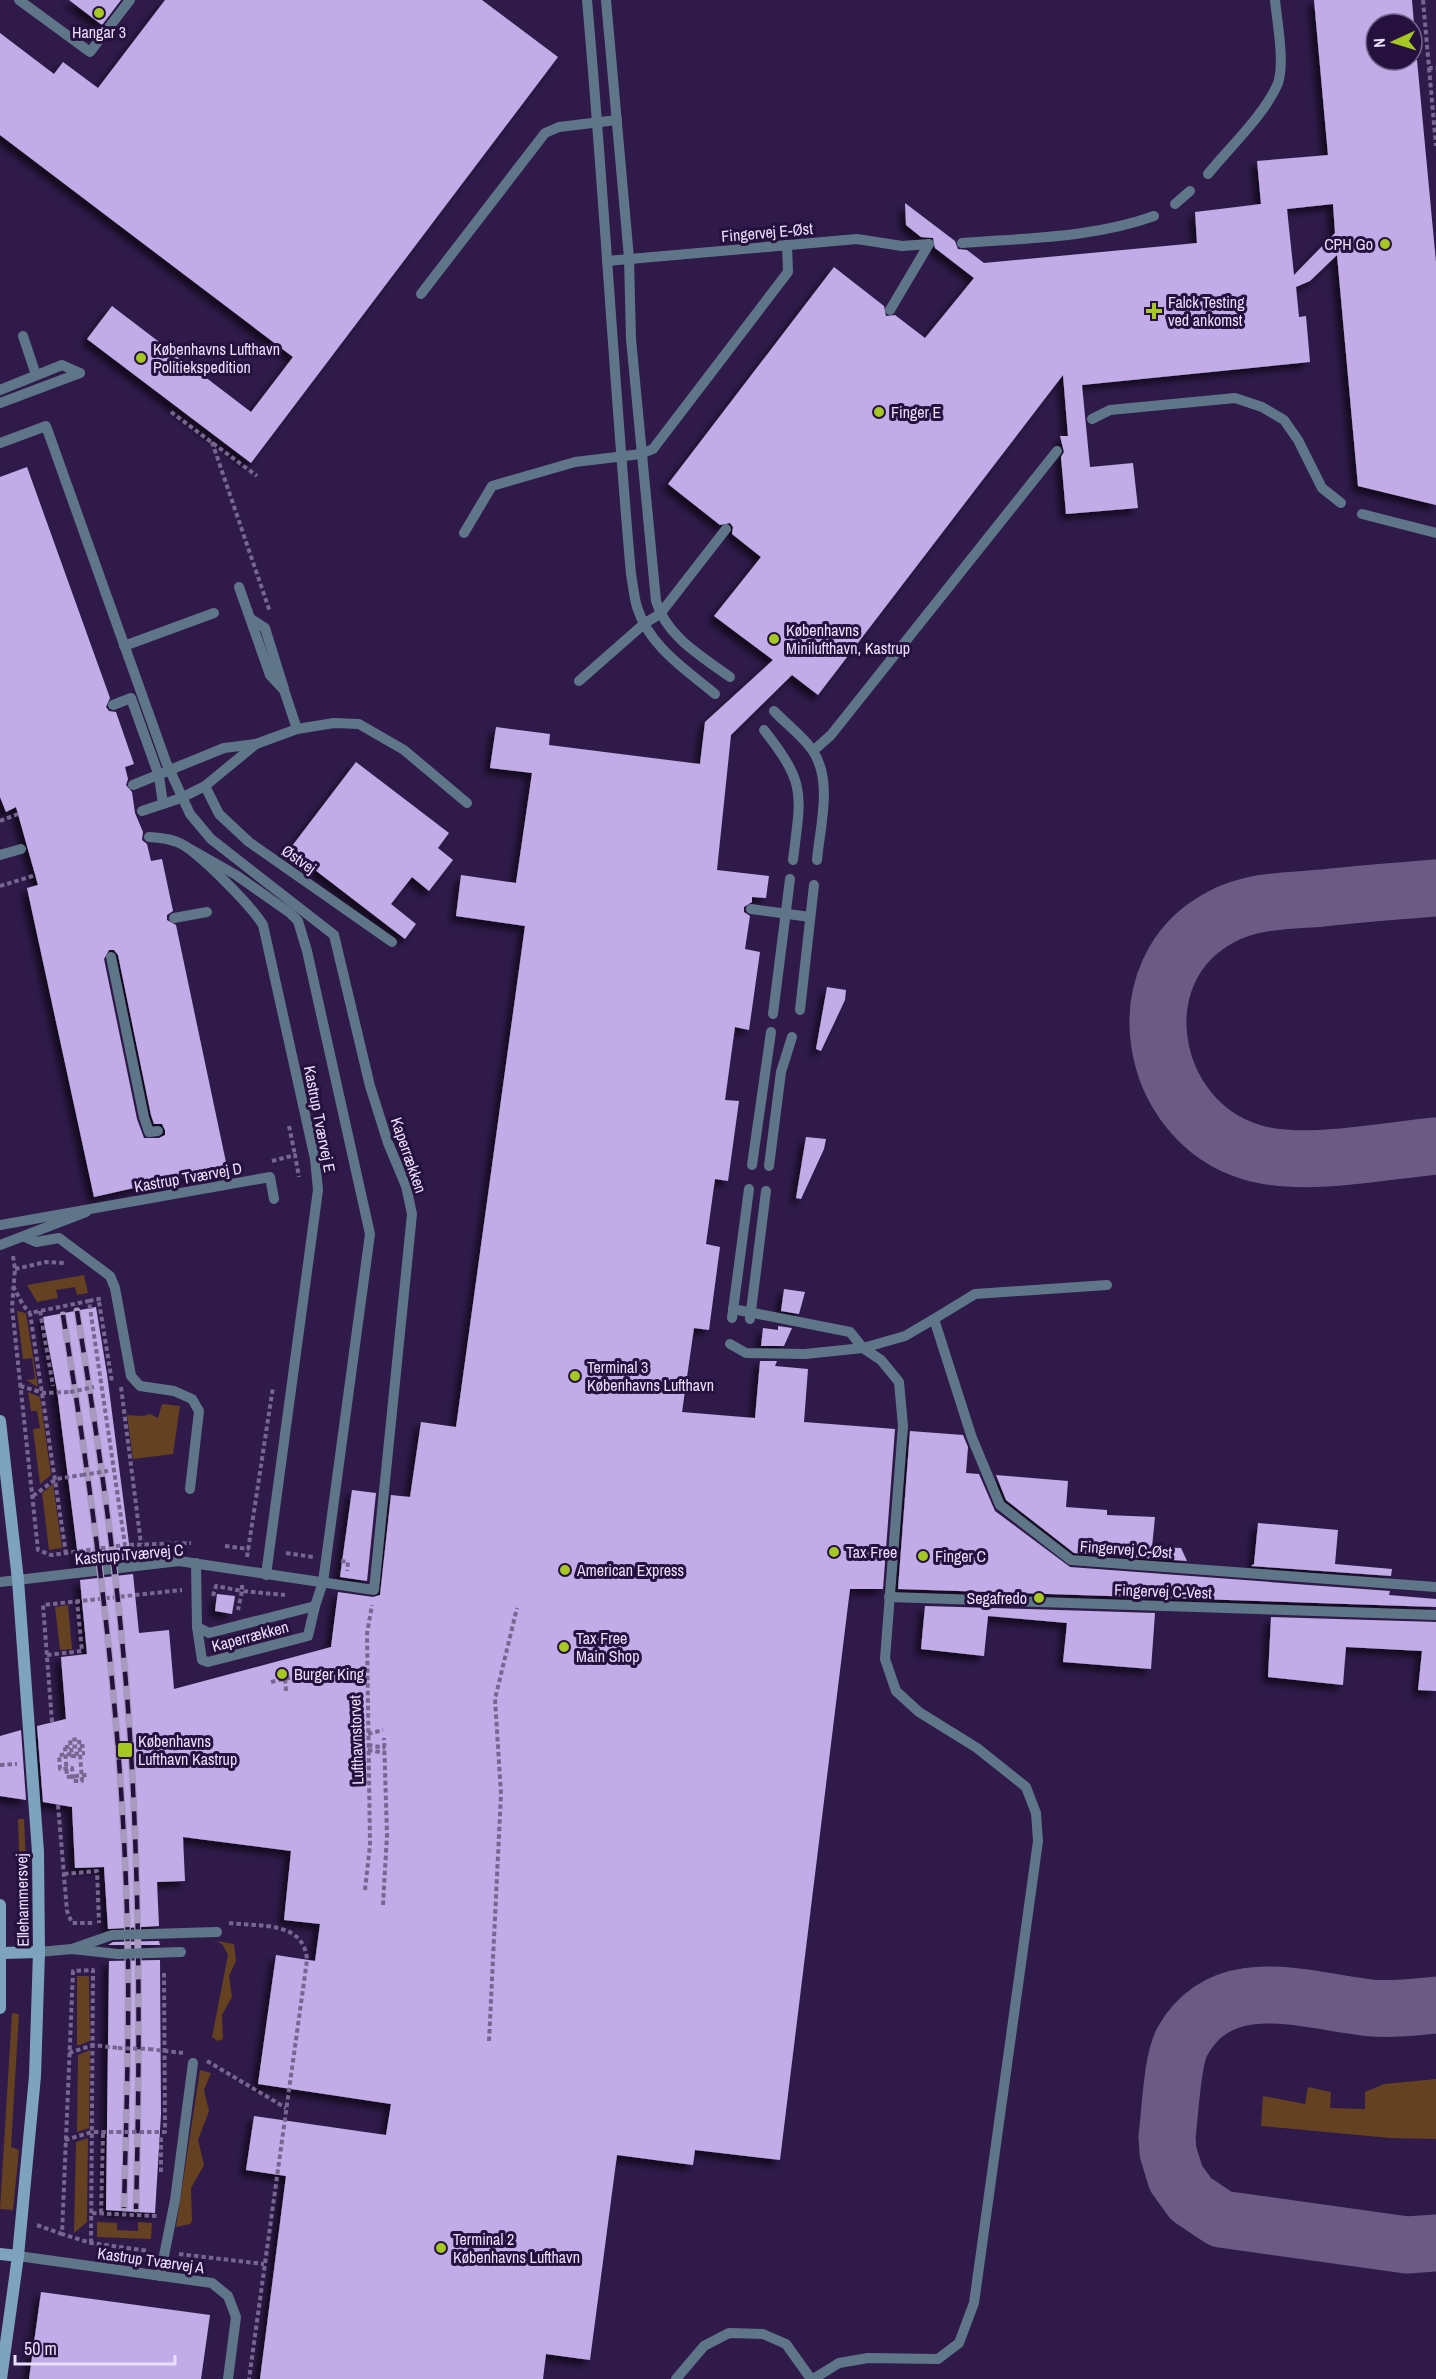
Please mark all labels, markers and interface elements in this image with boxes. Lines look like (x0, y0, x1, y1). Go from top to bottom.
marker: Hangar 3 (92, 6, 106, 20)
north arrow (1364, 12, 1424, 72)
place label: Hangar 3 (72, 21, 126, 43)
text: N (1368, 38, 1390, 49)
street label: Fingervej E-Øst (720, 217, 814, 247)
place label: CPH Go (1324, 233, 1373, 255)
marker: CPH Go (1378, 237, 1392, 251)
place label: Falck Testing ved ankomst (1168, 291, 1245, 331)
marker: Falck Testing ved ankomst (1145, 302, 1163, 320)
place label: Københavns Lufthavn Politiekspedition (153, 338, 280, 378)
marker: Københavns Lufthavn Politiekspedition (134, 351, 148, 365)
place label: Finger E (891, 401, 941, 423)
marker: Finger E (872, 405, 886, 419)
place label: Københavns Minilufthavn, Kastrup (786, 619, 910, 659)
marker: Københavns Minilufthavn, Kastrup (767, 632, 781, 646)
street label: Østvej (277, 839, 321, 879)
street label: Kastrup Tværvej E (299, 1064, 341, 1174)
street label: Kaperrækken (386, 1114, 432, 1196)
street label: Kastrup Tværvej D (132, 1157, 244, 1197)
place label: Terminal 3 Københavns Lufthavn (587, 1356, 714, 1396)
marker: Terminal 3 Københavns Lufthavn (568, 1369, 582, 1383)
street label: Fingervej C-Øst (1079, 1535, 1173, 1563)
street label: Kastrup Tværvej C (74, 1538, 184, 1570)
place label: Tax Free (846, 1541, 897, 1563)
marker: Tax Free (827, 1545, 841, 1559)
place label: Finger C (935, 1545, 986, 1567)
marker: Finger C (916, 1549, 930, 1563)
place label: American Express (576, 1559, 684, 1581)
marker: American Express (558, 1563, 572, 1577)
street label: Fingervej C-Vest (1114, 1578, 1213, 1604)
place label: Segafredo (966, 1587, 1027, 1609)
marker: Segafredo (1032, 1591, 1046, 1605)
street label: Kaperrækken (209, 1615, 291, 1657)
place label: Tax Free Main Shop (576, 1627, 639, 1667)
marker: Tax Free Main Shop (557, 1640, 571, 1654)
place label: Burger King (294, 1663, 365, 1685)
marker: Burger King (275, 1667, 289, 1681)
street label: Lufthavnstorvet (343, 1694, 369, 1785)
place label: Københavns Lufthavn Kastrup (138, 1730, 237, 1770)
marker: Københavns Lufthavn Kastrup (116, 1741, 134, 1759)
street label: Ellehammersvej (10, 1853, 34, 1947)
place label: Terminal 2 Københavns Lufthavn (453, 2228, 580, 2268)
marker: Terminal 2 Københavns Lufthavn (434, 2241, 448, 2255)
street label: Kastrup Tværvej A (96, 2242, 206, 2278)
scale bar (15, 2328, 176, 2366)
text: 50 m (24, 2336, 57, 2361)

